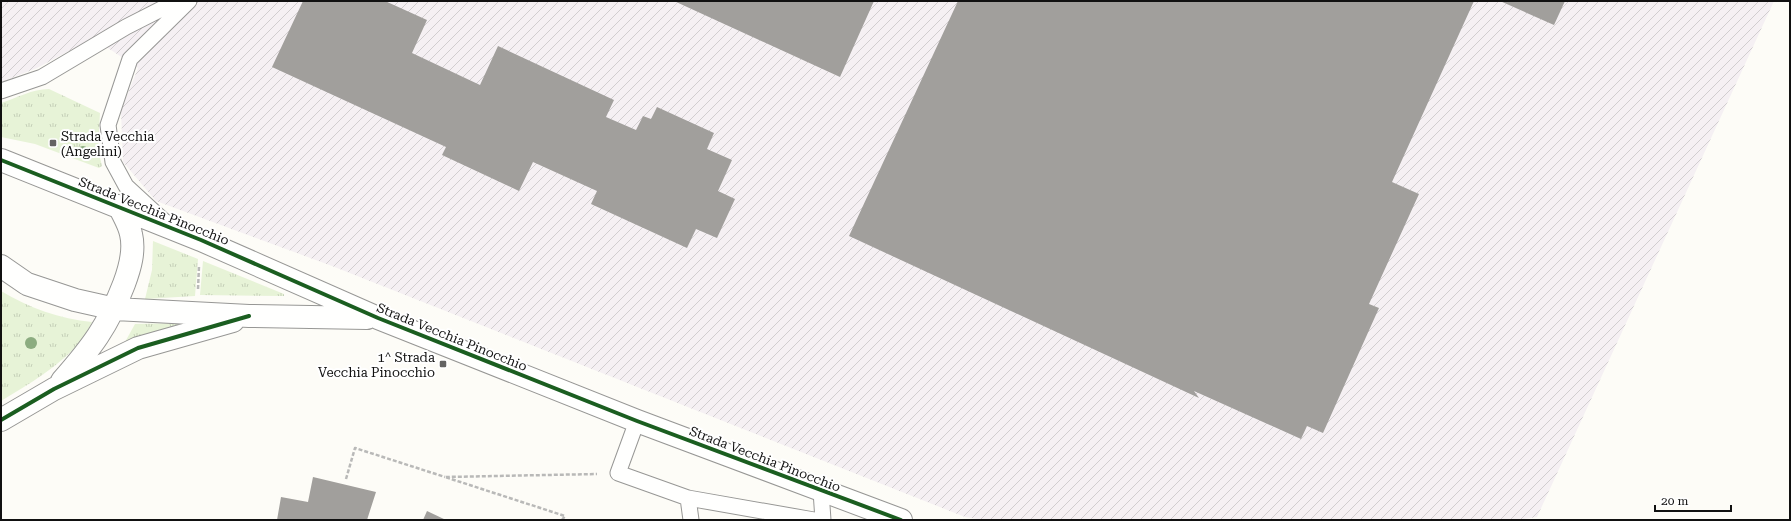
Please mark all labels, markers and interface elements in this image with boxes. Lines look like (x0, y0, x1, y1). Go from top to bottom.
place label: Strada Vecchia (Angelini) (61, 129, 154, 159)
marker: Strada Vecchia (Angelini) (48, 138, 58, 148)
street label: Strada Vecchia Pinocchio (77, 174, 231, 248)
street label: Strada Vecchia Pinocchio (375, 300, 529, 374)
place label: 1^ Strada Vecchia Pinocchio (318, 350, 435, 380)
marker: 1^ Strada Vecchia Pinocchio (438, 359, 448, 369)
street label: Strada Vecchia Pinocchio (687, 423, 843, 495)
scale bar (1655, 487, 1731, 513)
text: 20 m (1661, 494, 1688, 508)

